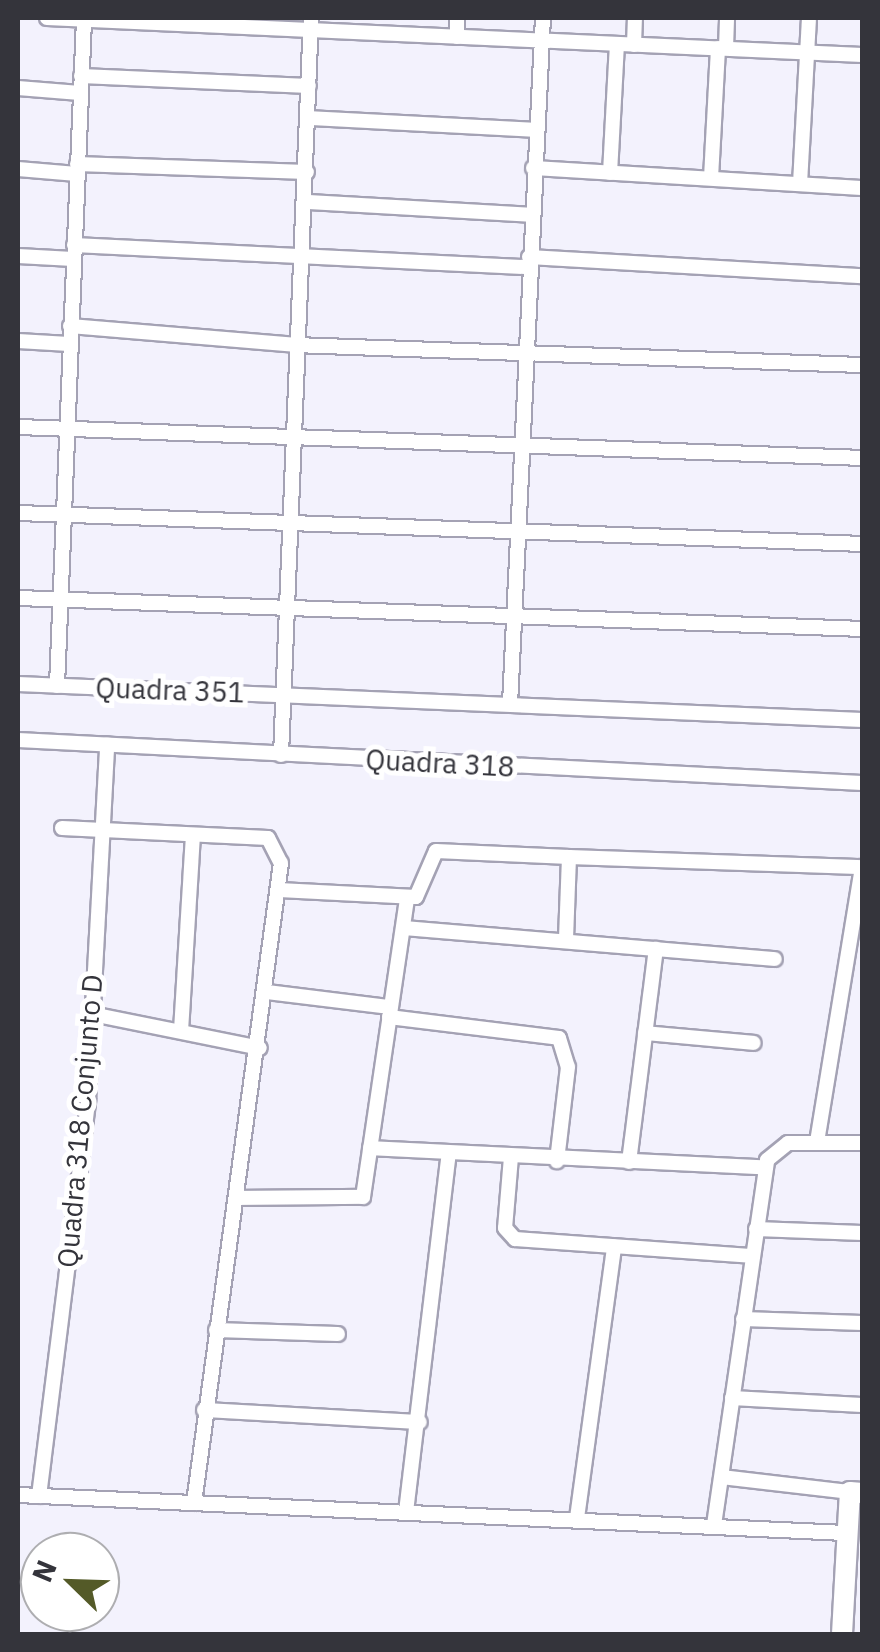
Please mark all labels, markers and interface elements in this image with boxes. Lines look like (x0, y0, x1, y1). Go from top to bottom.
street label: Quadra 351 (95, 671, 245, 709)
street label: Quadra 318 (365, 742, 515, 784)
street label: Quadra 318 Conjunto D (50, 973, 110, 1269)
north arrow (20, 1532, 120, 1632)
text: N (23, 1554, 65, 1587)

